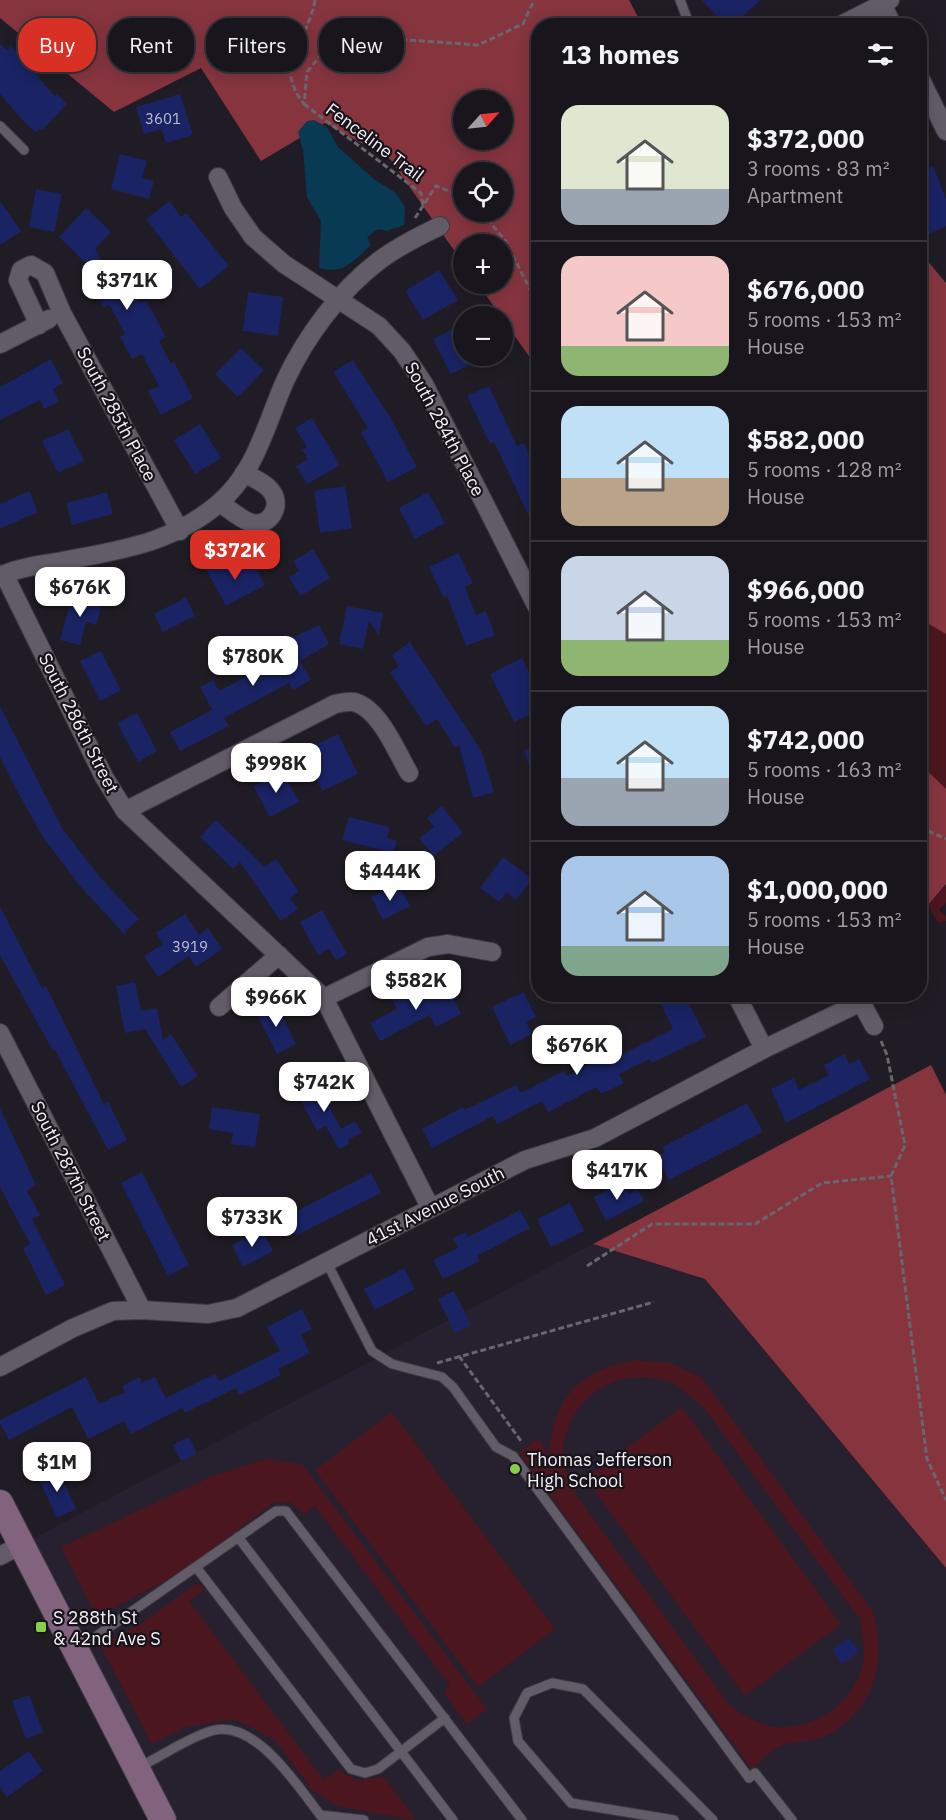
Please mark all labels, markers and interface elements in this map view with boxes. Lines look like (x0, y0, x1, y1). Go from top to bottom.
chip: Buy (18, 18, 96, 72)
chip: Rent (108, 18, 194, 72)
chip: Filters (206, 18, 307, 72)
chip: New (319, 18, 404, 72)
text: 13 homes (561, 37, 679, 71)
icon: filters (864, 38, 897, 71)
north arrow (453, 90, 513, 150)
map controls (453, 90, 513, 366)
street label: Fenceline Trail (321, 98, 429, 187)
house number: 3601 (145, 109, 181, 128)
text: $372,000 (747, 121, 864, 155)
icon: home (609, 129, 681, 201)
text: 3 rooms · 83 m² (747, 155, 890, 182)
button: locate (453, 162, 513, 222)
text: Apartment (747, 182, 843, 209)
button: + (453, 234, 513, 294)
pin: $371K (85, 260, 169, 311)
text: $371K (96, 266, 158, 293)
text: $676,000 (747, 272, 864, 306)
icon: home (609, 280, 681, 352)
button: − (453, 306, 513, 366)
text: 5 rooms · 153 m² (747, 306, 902, 333)
text: House (747, 333, 804, 360)
street label: South 285th Place (72, 343, 162, 485)
street label: South 284th Place (400, 358, 490, 500)
text: $582,000 (747, 422, 864, 456)
icon: home (609, 430, 681, 502)
text: 5 rooms · 128 m² (747, 456, 902, 483)
text: House (747, 483, 804, 510)
pin: $372K (193, 530, 277, 581)
text: $372K (204, 536, 266, 563)
pin: $676K (38, 567, 122, 618)
text: $966,000 (747, 572, 864, 606)
text: $676K (49, 573, 111, 600)
icon: home (609, 580, 681, 652)
text: 5 rooms · 153 m² (747, 606, 902, 633)
text: House (747, 633, 804, 660)
pin: $780K (211, 636, 295, 687)
text: $780K (222, 642, 284, 669)
street label: South 286th Street (34, 649, 124, 797)
text: $742,000 (747, 722, 864, 756)
icon: home (609, 730, 681, 802)
pin: $998K (234, 743, 318, 794)
text: $998K (245, 749, 307, 776)
text: 5 rooms · 163 m² (747, 756, 902, 783)
text: House (747, 783, 804, 810)
pin: $444K (348, 851, 432, 902)
text: $444K (359, 857, 421, 884)
text: $1,000,000 (747, 872, 888, 906)
icon: home (609, 880, 681, 952)
text: 5 rooms · 153 m² (747, 906, 902, 933)
text: House (747, 933, 804, 960)
house number: 3919 (172, 937, 208, 956)
pin: $582K (374, 960, 458, 1011)
text: $582K (385, 966, 447, 993)
pin: $966K (234, 977, 318, 1028)
text: $966K (245, 983, 307, 1010)
pin: $676K (535, 1025, 619, 1076)
text: $676K (546, 1031, 608, 1058)
pin: $742K (282, 1062, 366, 1113)
text: $742K (293, 1068, 355, 1095)
street label: South 287th Street (26, 1097, 116, 1245)
pin: $417K (575, 1150, 659, 1201)
text: $417K (586, 1156, 648, 1183)
street label: 41st Avenue South (362, 1161, 508, 1251)
pin: $733K (210, 1197, 294, 1248)
text: $733K (221, 1203, 283, 1230)
pin: $1M (28, 1442, 86, 1493)
text: $1M (37, 1448, 77, 1475)
place label: Thomas Jefferson High School (527, 1448, 672, 1492)
marker: Thomas Jefferson High School (508, 1462, 522, 1476)
place label: S 288th St & 42nd Ave S (53, 1606, 161, 1650)
marker: S 288th St & 42nd Ave S (34, 1620, 48, 1634)

